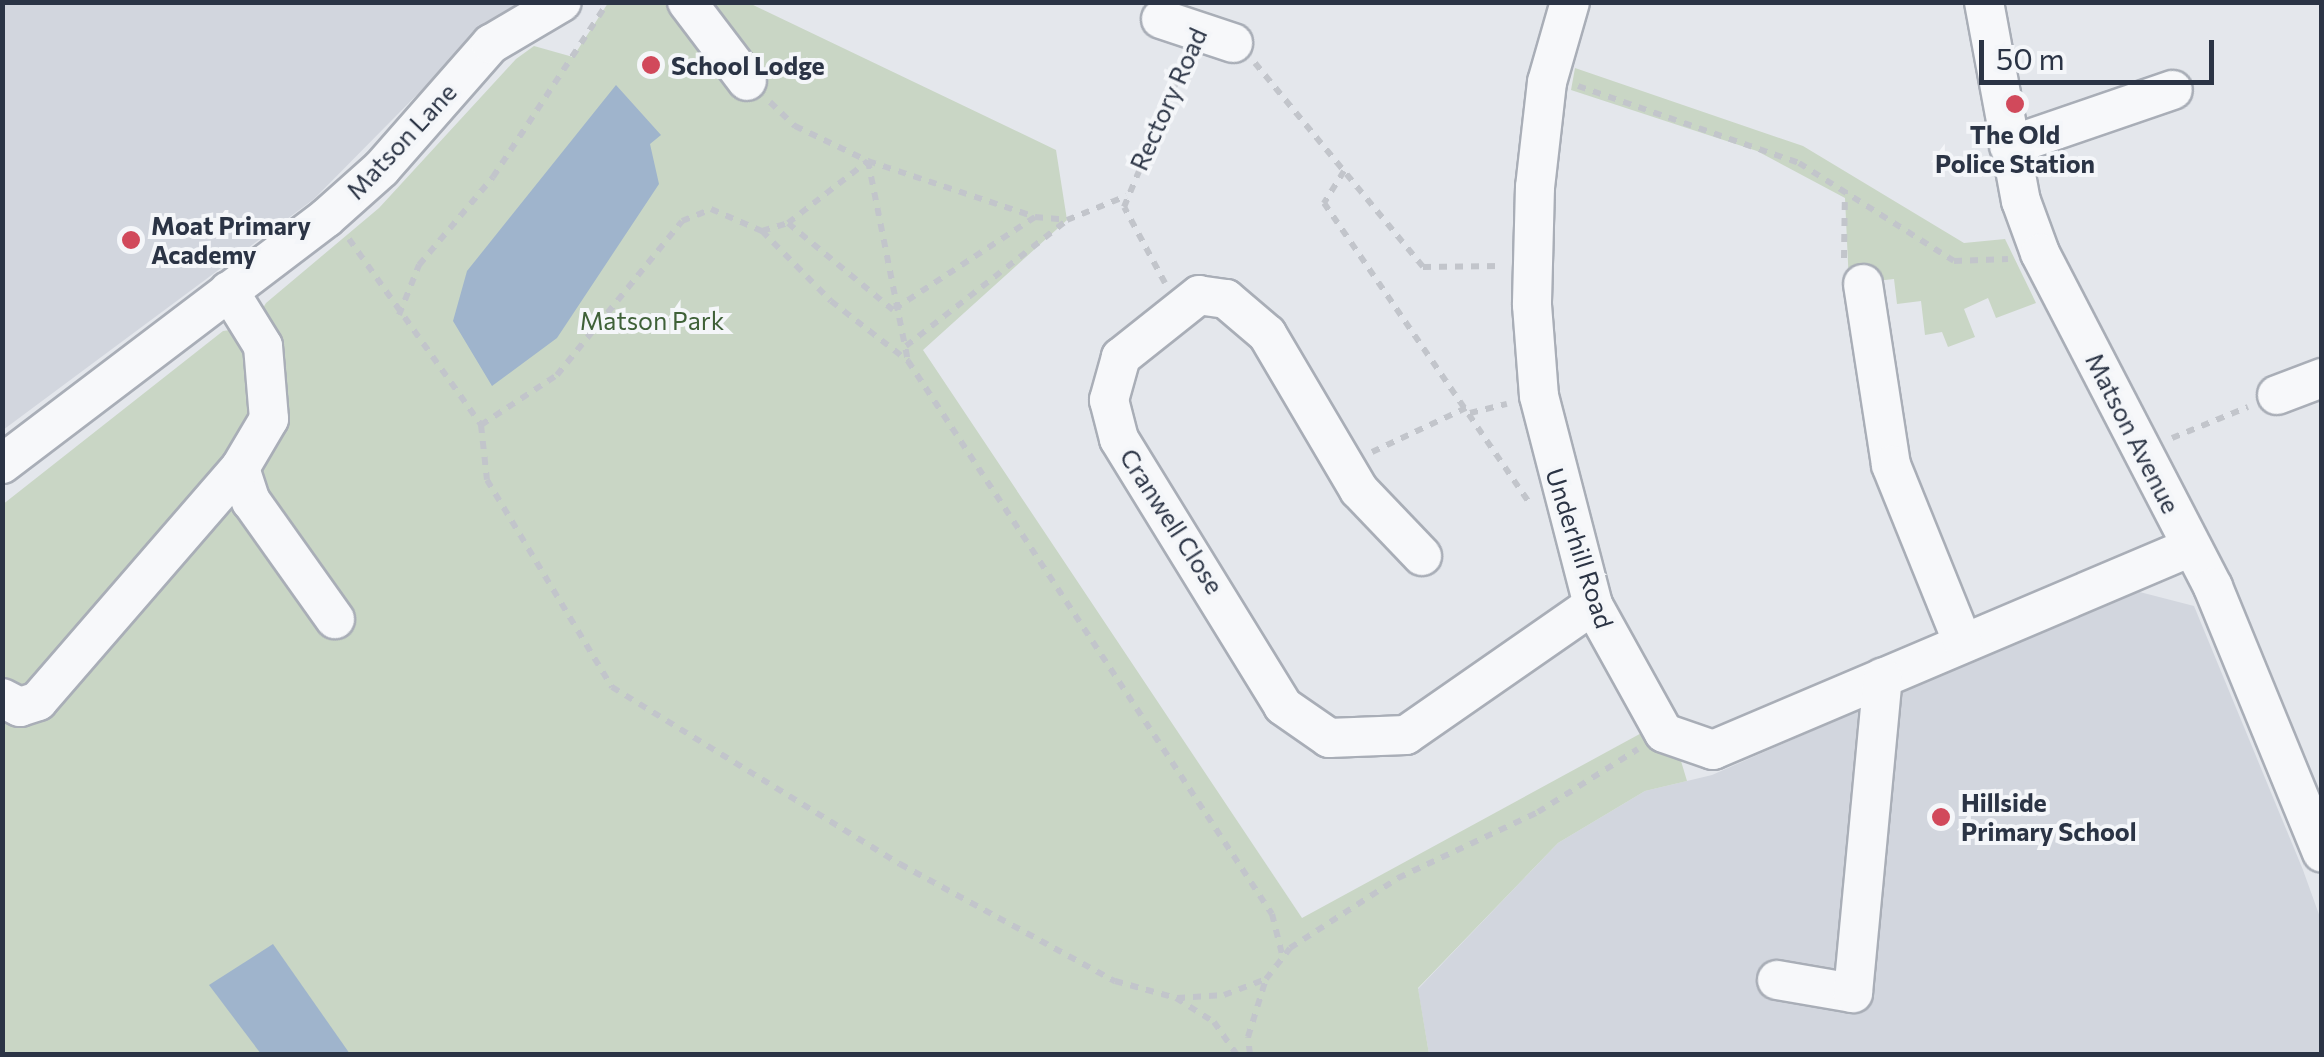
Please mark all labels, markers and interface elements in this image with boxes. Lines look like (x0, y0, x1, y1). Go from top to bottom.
scale bar (1984, 20, 2219, 82)
street label: Rectory Road (1123, 23, 1213, 175)
text: 50 m (1996, 39, 2065, 76)
place label: School Lodge (671, 50, 825, 80)
marker: School Lodge (640, 54, 662, 76)
street label: Matson Lane (340, 77, 462, 205)
marker: The Old Police Station (2004, 93, 2026, 115)
place label: The Old Police Station (1935, 120, 2095, 179)
place label: Moat Primary Academy (151, 211, 311, 270)
marker: Moat Primary Academy (120, 229, 142, 251)
park label: Matson Park (580, 305, 724, 335)
street label: Matson Avenue (2080, 348, 2186, 518)
street label: Cranwell Close (1114, 443, 1230, 599)
street label: Underhill Road (1540, 464, 1620, 632)
place label: Hillside Primary School (1961, 788, 2137, 847)
marker: Hillside Primary School (1930, 806, 1952, 828)

